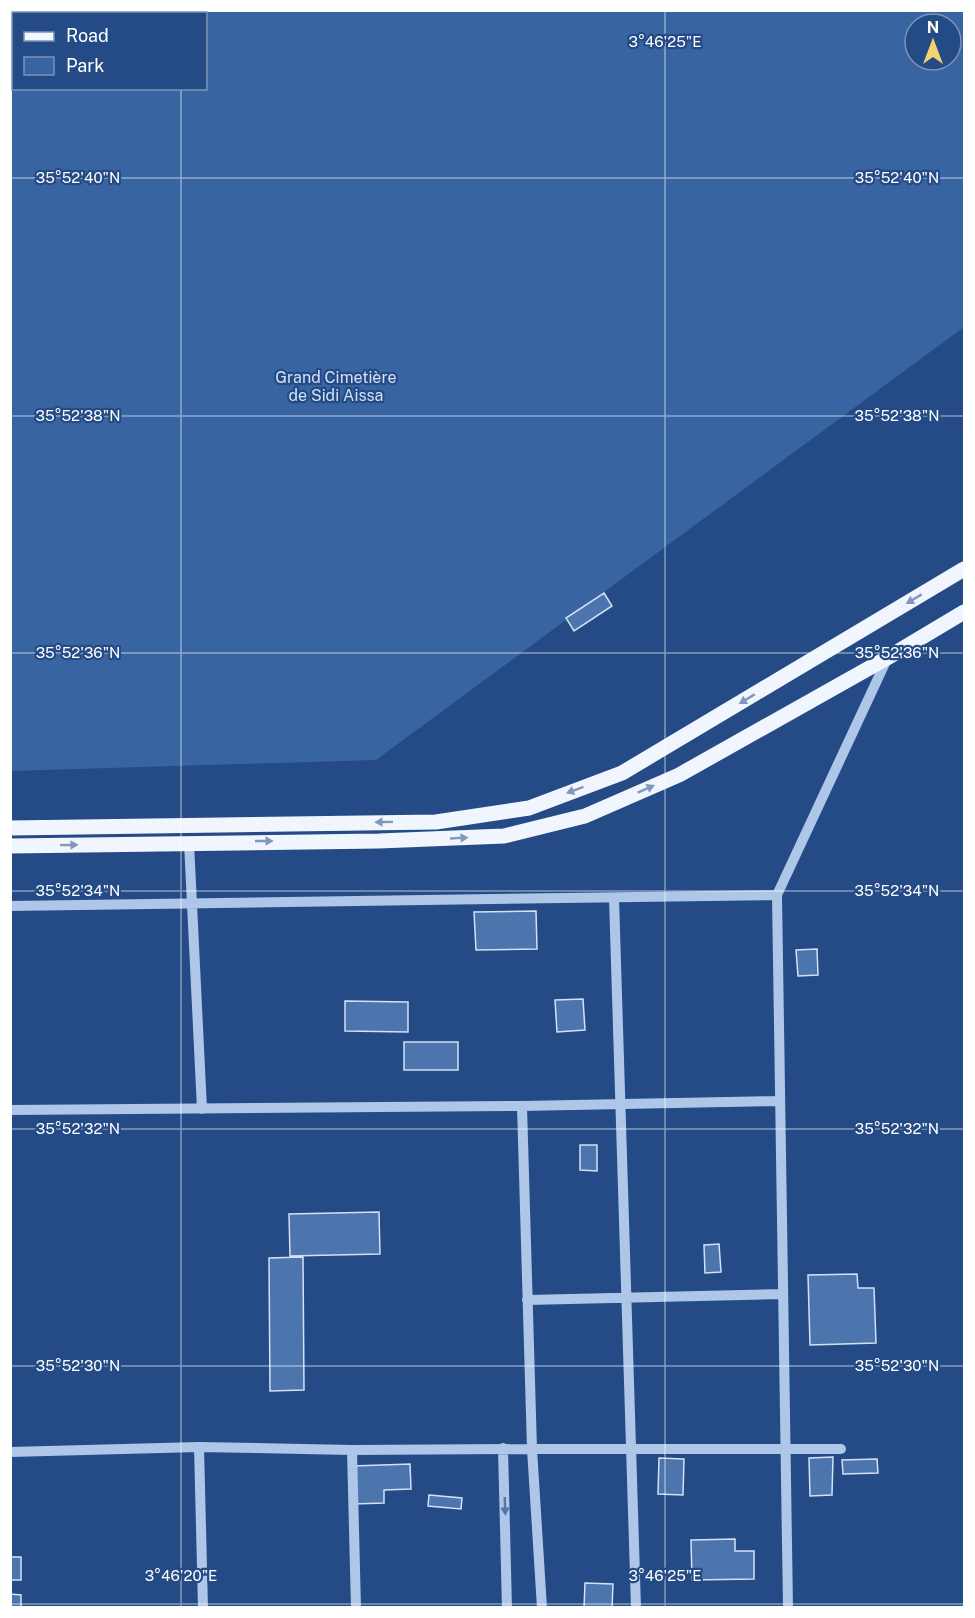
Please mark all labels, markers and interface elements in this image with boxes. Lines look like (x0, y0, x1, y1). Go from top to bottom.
legend (12, 12, 207, 90)
north arrow (903, 12, 963, 72)
text: N (927, 18, 939, 37)
text: Road (66, 25, 109, 46)
text: 3°46'25"E (628, 33, 702, 50)
text: Park (66, 55, 104, 76)
text: 35°52'40"N (36, 169, 120, 186)
text: 35°52'40"N (855, 169, 939, 186)
park label: Grand Cimetière de Sidi Aissa (275, 368, 397, 405)
text: 35°52'38"N (35, 407, 121, 424)
text: 35°52'38"N (854, 407, 940, 424)
one-way arrow (906, 594, 922, 605)
text: 35°52'36"N (36, 644, 120, 661)
text: 35°52'36"N (855, 644, 939, 661)
one-way arrow (738, 693, 755, 703)
one-way arrow (637, 784, 655, 794)
one-way arrow (566, 786, 584, 796)
one-way arrow (375, 818, 394, 827)
one-way arrow (449, 833, 468, 842)
one-way arrow (254, 836, 273, 846)
one-way arrow (59, 840, 78, 850)
text: 35°52'34"N (36, 882, 120, 899)
text: 35°52'34"N (855, 882, 939, 899)
text: 35°52'32"N (36, 1120, 120, 1137)
text: 35°52'32"N (855, 1120, 939, 1137)
text: 35°52'30"N (36, 1357, 120, 1374)
text: 35°52'30"N (855, 1357, 939, 1374)
one-way arrow (500, 1497, 509, 1516)
text: 3°46'20"E (145, 1567, 217, 1584)
text: 3°46'25"E (628, 1567, 702, 1584)

